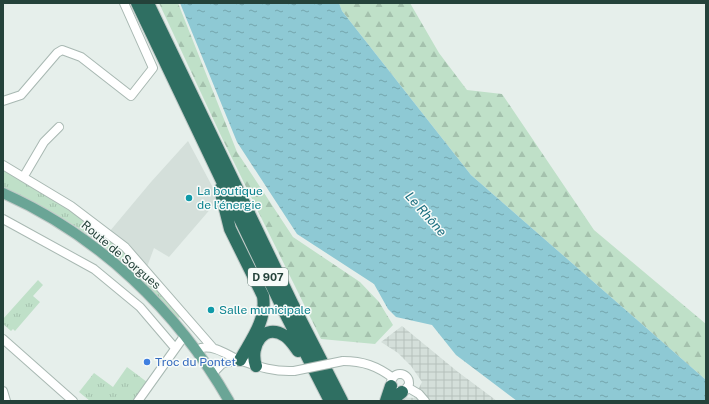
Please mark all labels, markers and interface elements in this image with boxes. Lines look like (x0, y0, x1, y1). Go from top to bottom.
place label: La boutique de l’énergie (197, 184, 263, 212)
water label: Le Rhône (402, 189, 450, 239)
marker: La boutique de l’énergie (184, 193, 194, 203)
street label: Route de Sorgues (79, 218, 163, 292)
road number: D 907 (248, 268, 288, 286)
place label: Salle municipale (219, 303, 311, 317)
marker: Salle municipale (206, 305, 216, 315)
place label: Troc du Pontet (155, 355, 236, 369)
marker: Troc du Pontet (142, 357, 152, 367)

